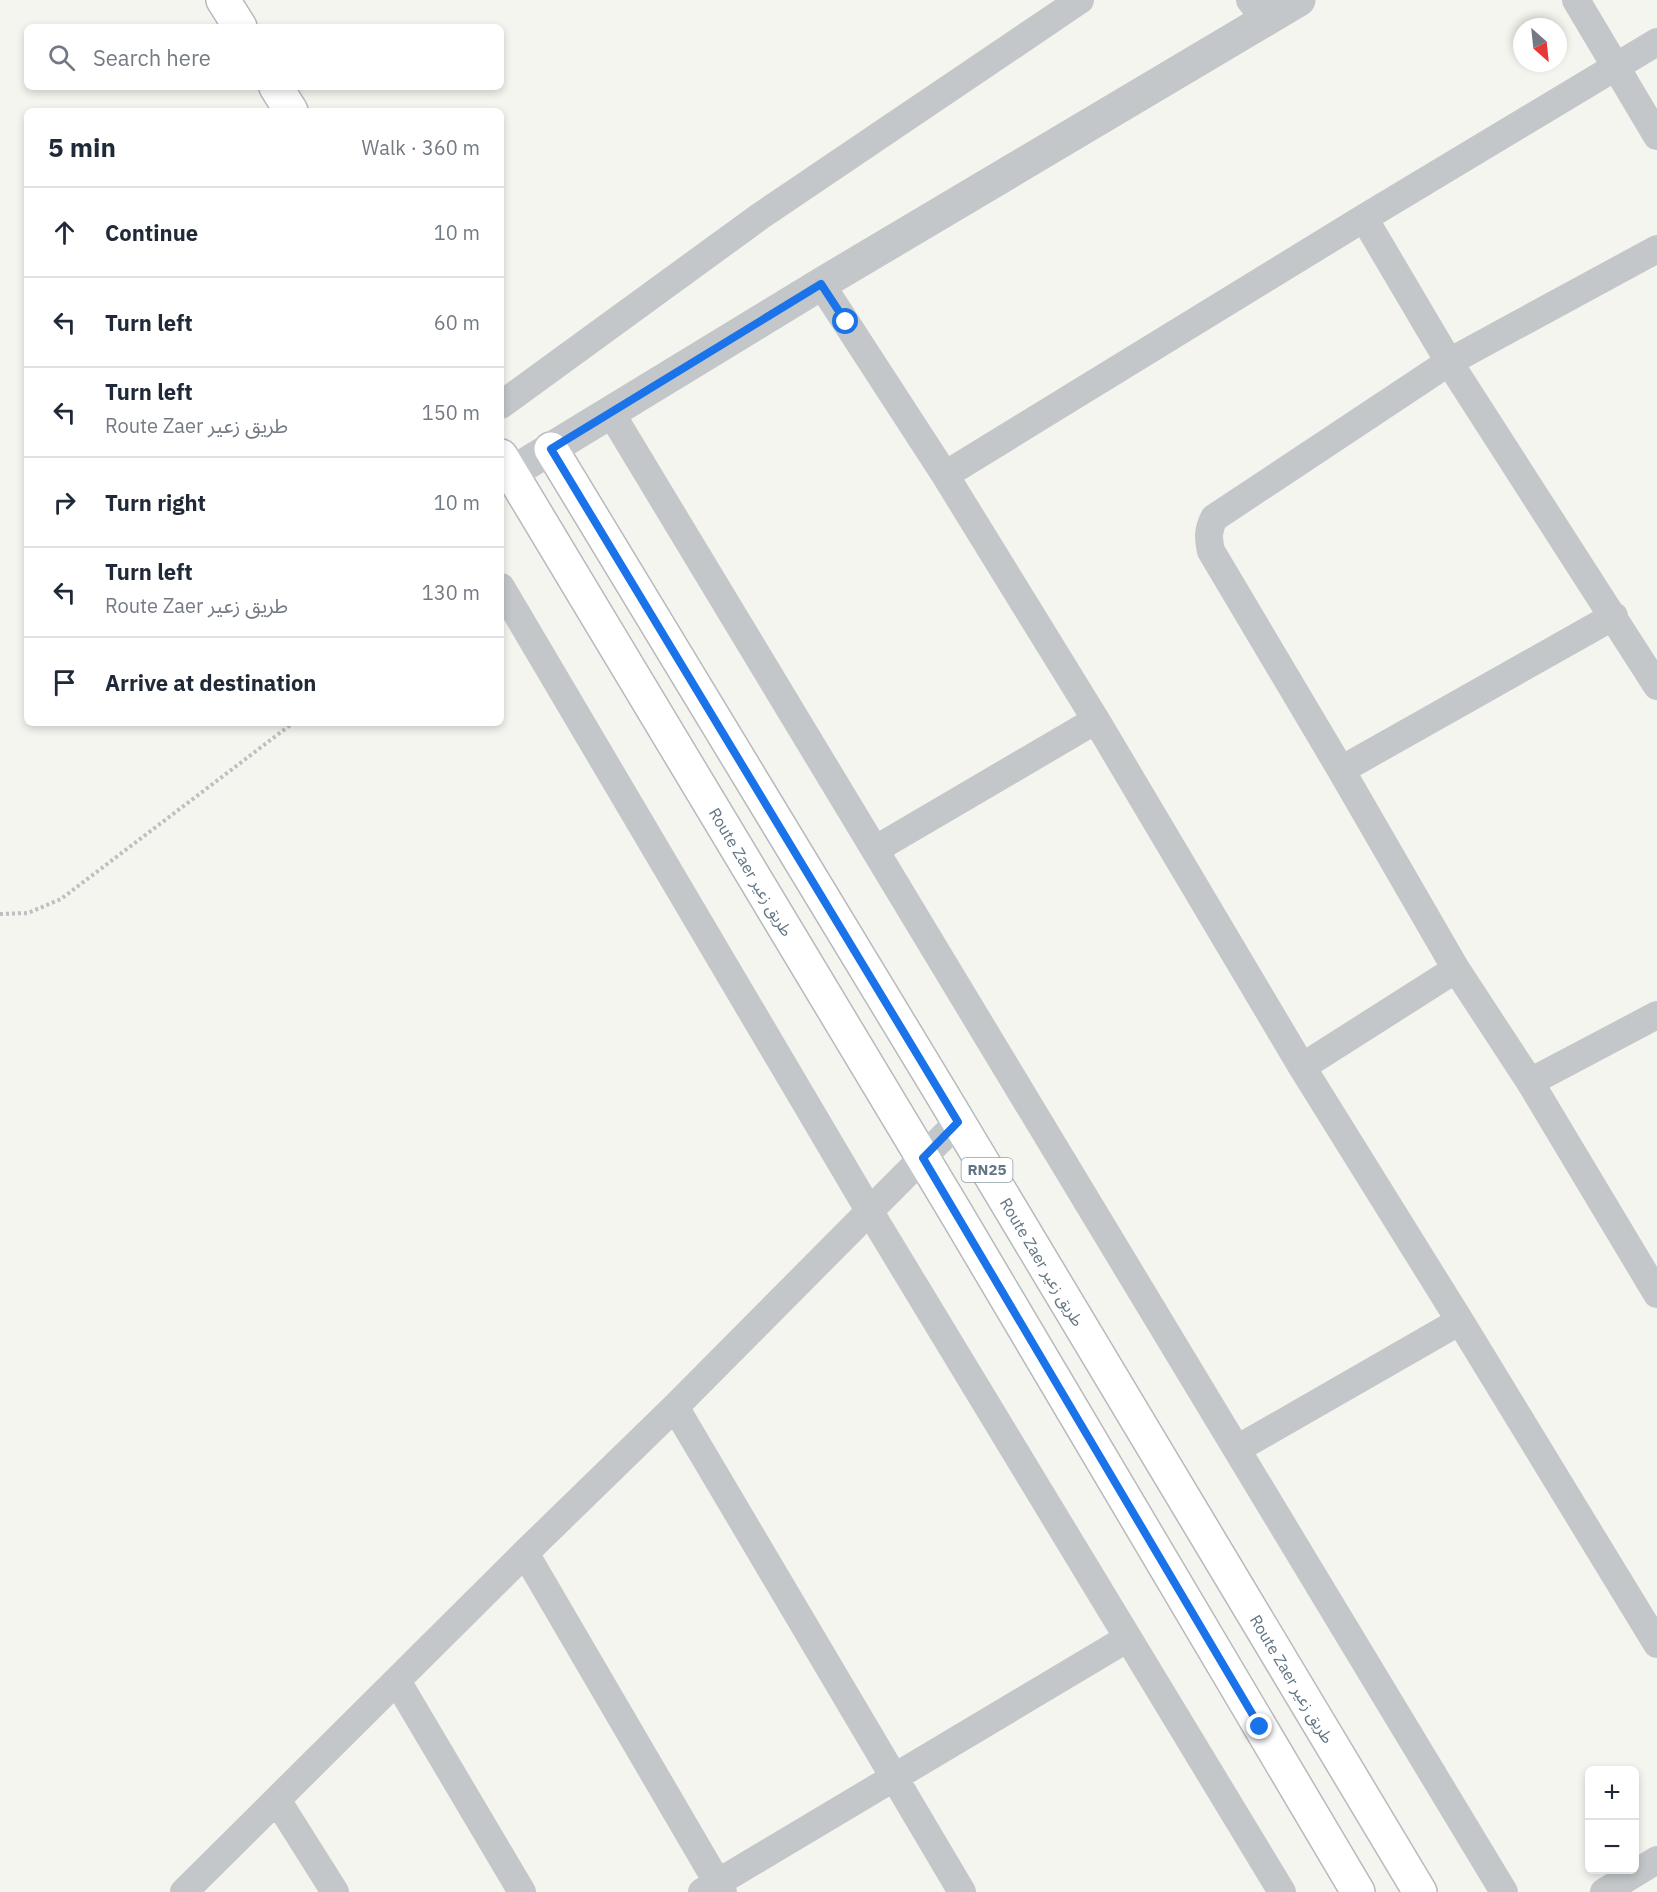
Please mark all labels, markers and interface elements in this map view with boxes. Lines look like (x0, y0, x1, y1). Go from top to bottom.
north arrow (1513, 18, 1567, 72)
search box (24, 24, 504, 90)
icon: search (45, 41, 78, 74)
text: Search here (93, 43, 211, 72)
text: 5 min (48, 130, 116, 164)
text: Walk · 360 m (362, 134, 480, 161)
icon: ahead (48, 216, 81, 249)
text: Continue (105, 218, 198, 247)
text: 10 m (434, 219, 480, 246)
icon: left (48, 306, 81, 339)
text: Turn left (105, 308, 193, 337)
route start (832, 308, 858, 334)
text: 60 m (434, 309, 480, 336)
text: Turn left (105, 377, 193, 406)
icon: left (48, 396, 81, 429)
text: 150 m (422, 399, 480, 426)
text: Route Zaer طريق زعير (105, 412, 288, 439)
icon: right (48, 486, 81, 519)
text: Turn right (105, 488, 206, 517)
text: 10 m (434, 489, 480, 516)
text: Turn left (105, 557, 193, 586)
icon: left (48, 576, 81, 609)
text: 130 m (422, 579, 480, 606)
text: Route Zaer طريق زعير (105, 592, 288, 619)
icon: arrive (48, 666, 81, 699)
text: Arrive at destination (105, 668, 316, 697)
street label: Route Zaer طريق زعير (704, 804, 797, 941)
road number: RN25 (962, 1158, 1012, 1182)
street label: Route Zaer طريق زعير (995, 1194, 1088, 1331)
street label: Route Zaer طريق زعير (1245, 1611, 1338, 1748)
route end (1246, 1713, 1272, 1739)
map controls (1585, 1766, 1639, 1874)
button: + (1585, 1766, 1639, 1820)
button: − (1585, 1820, 1639, 1874)

